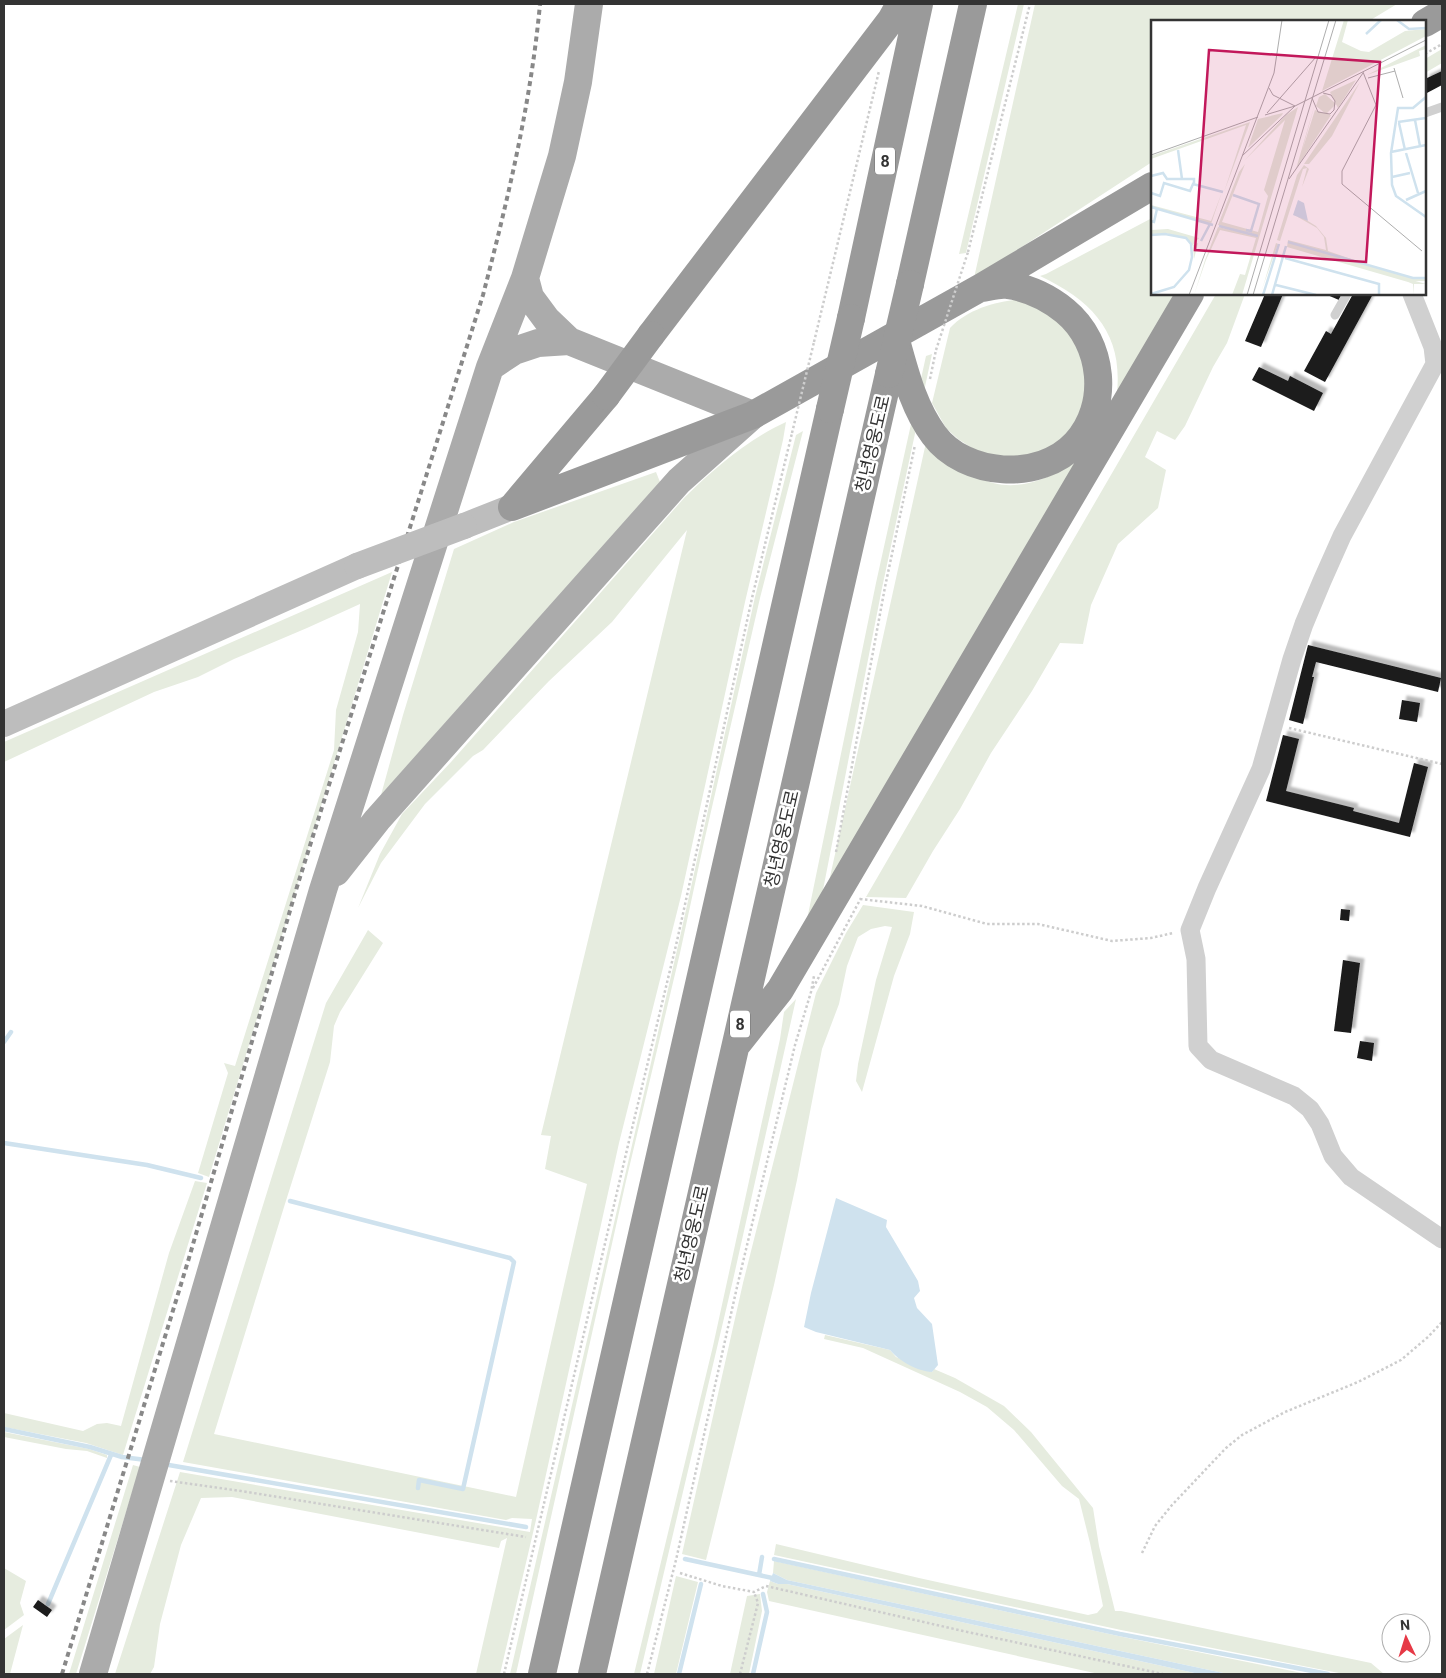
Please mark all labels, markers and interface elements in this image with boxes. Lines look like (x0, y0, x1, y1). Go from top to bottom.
inset map (1151, 20, 1426, 295)
road number: 8 (875, 148, 895, 175)
street label: 청년영웅도로 (851, 393, 894, 495)
street label: 청년영웅도로 (760, 788, 803, 890)
road number: 8 (730, 1011, 750, 1038)
street label: 청년영웅도로 (670, 1183, 713, 1285)
north arrow (1381, 1613, 1431, 1663)
text: N (1400, 1617, 1411, 1633)

